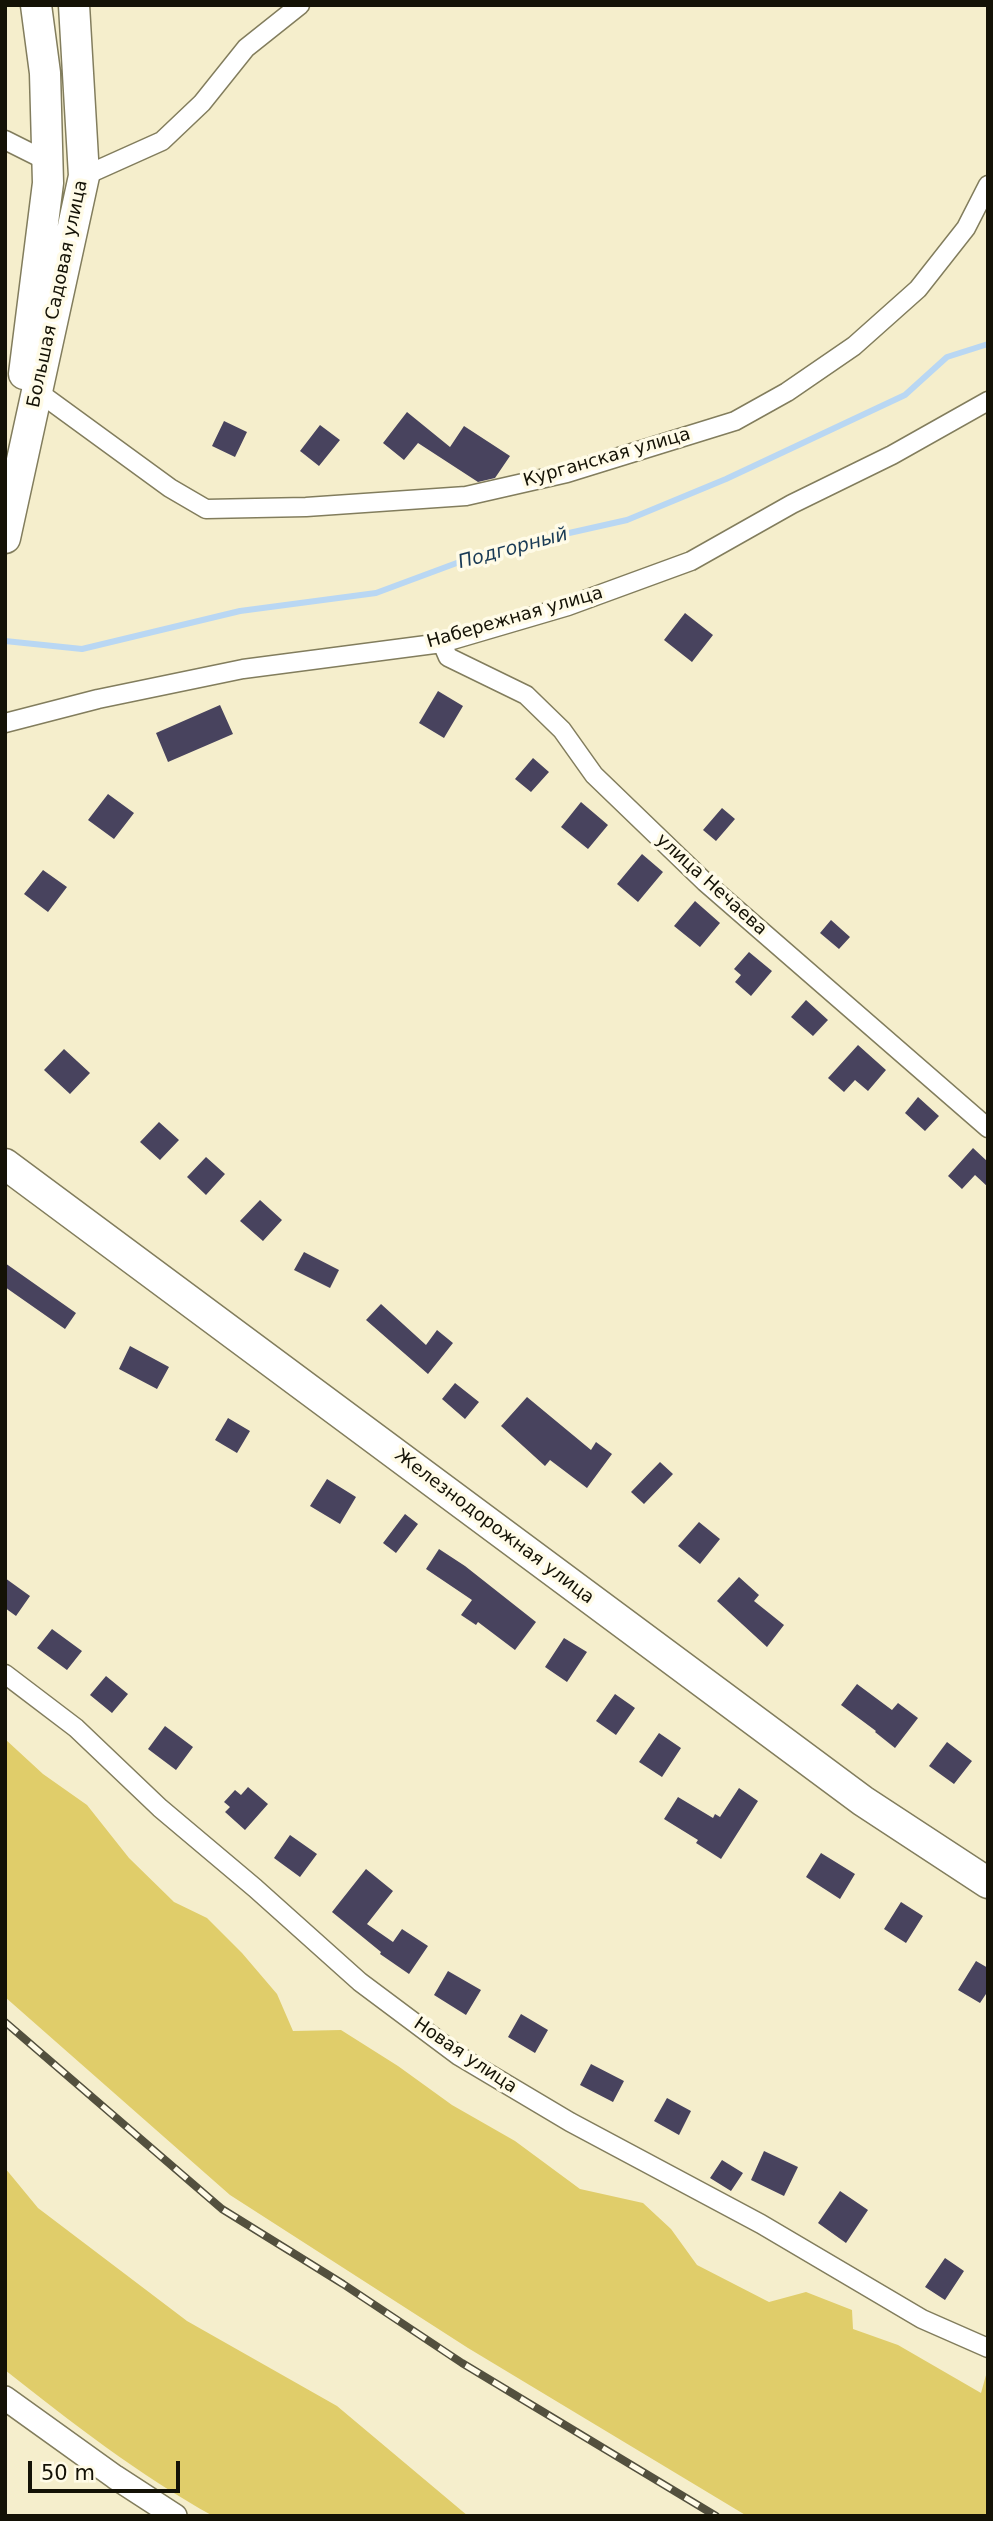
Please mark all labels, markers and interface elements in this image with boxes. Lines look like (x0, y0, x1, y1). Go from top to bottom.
street label: Большая Садовая улица (23, 178, 93, 410)
street label: Курганская улица (521, 424, 693, 492)
water label: Подгорный (456, 523, 570, 575)
street label: Набережная улица (425, 583, 605, 653)
street label: улица Нечаева (651, 830, 771, 940)
street label: Железнодорожная улица (390, 1445, 598, 1609)
street label: Новая улица (409, 2014, 521, 2098)
scale bar (32, 2448, 184, 2492)
text: 50 m (41, 2461, 95, 2485)

